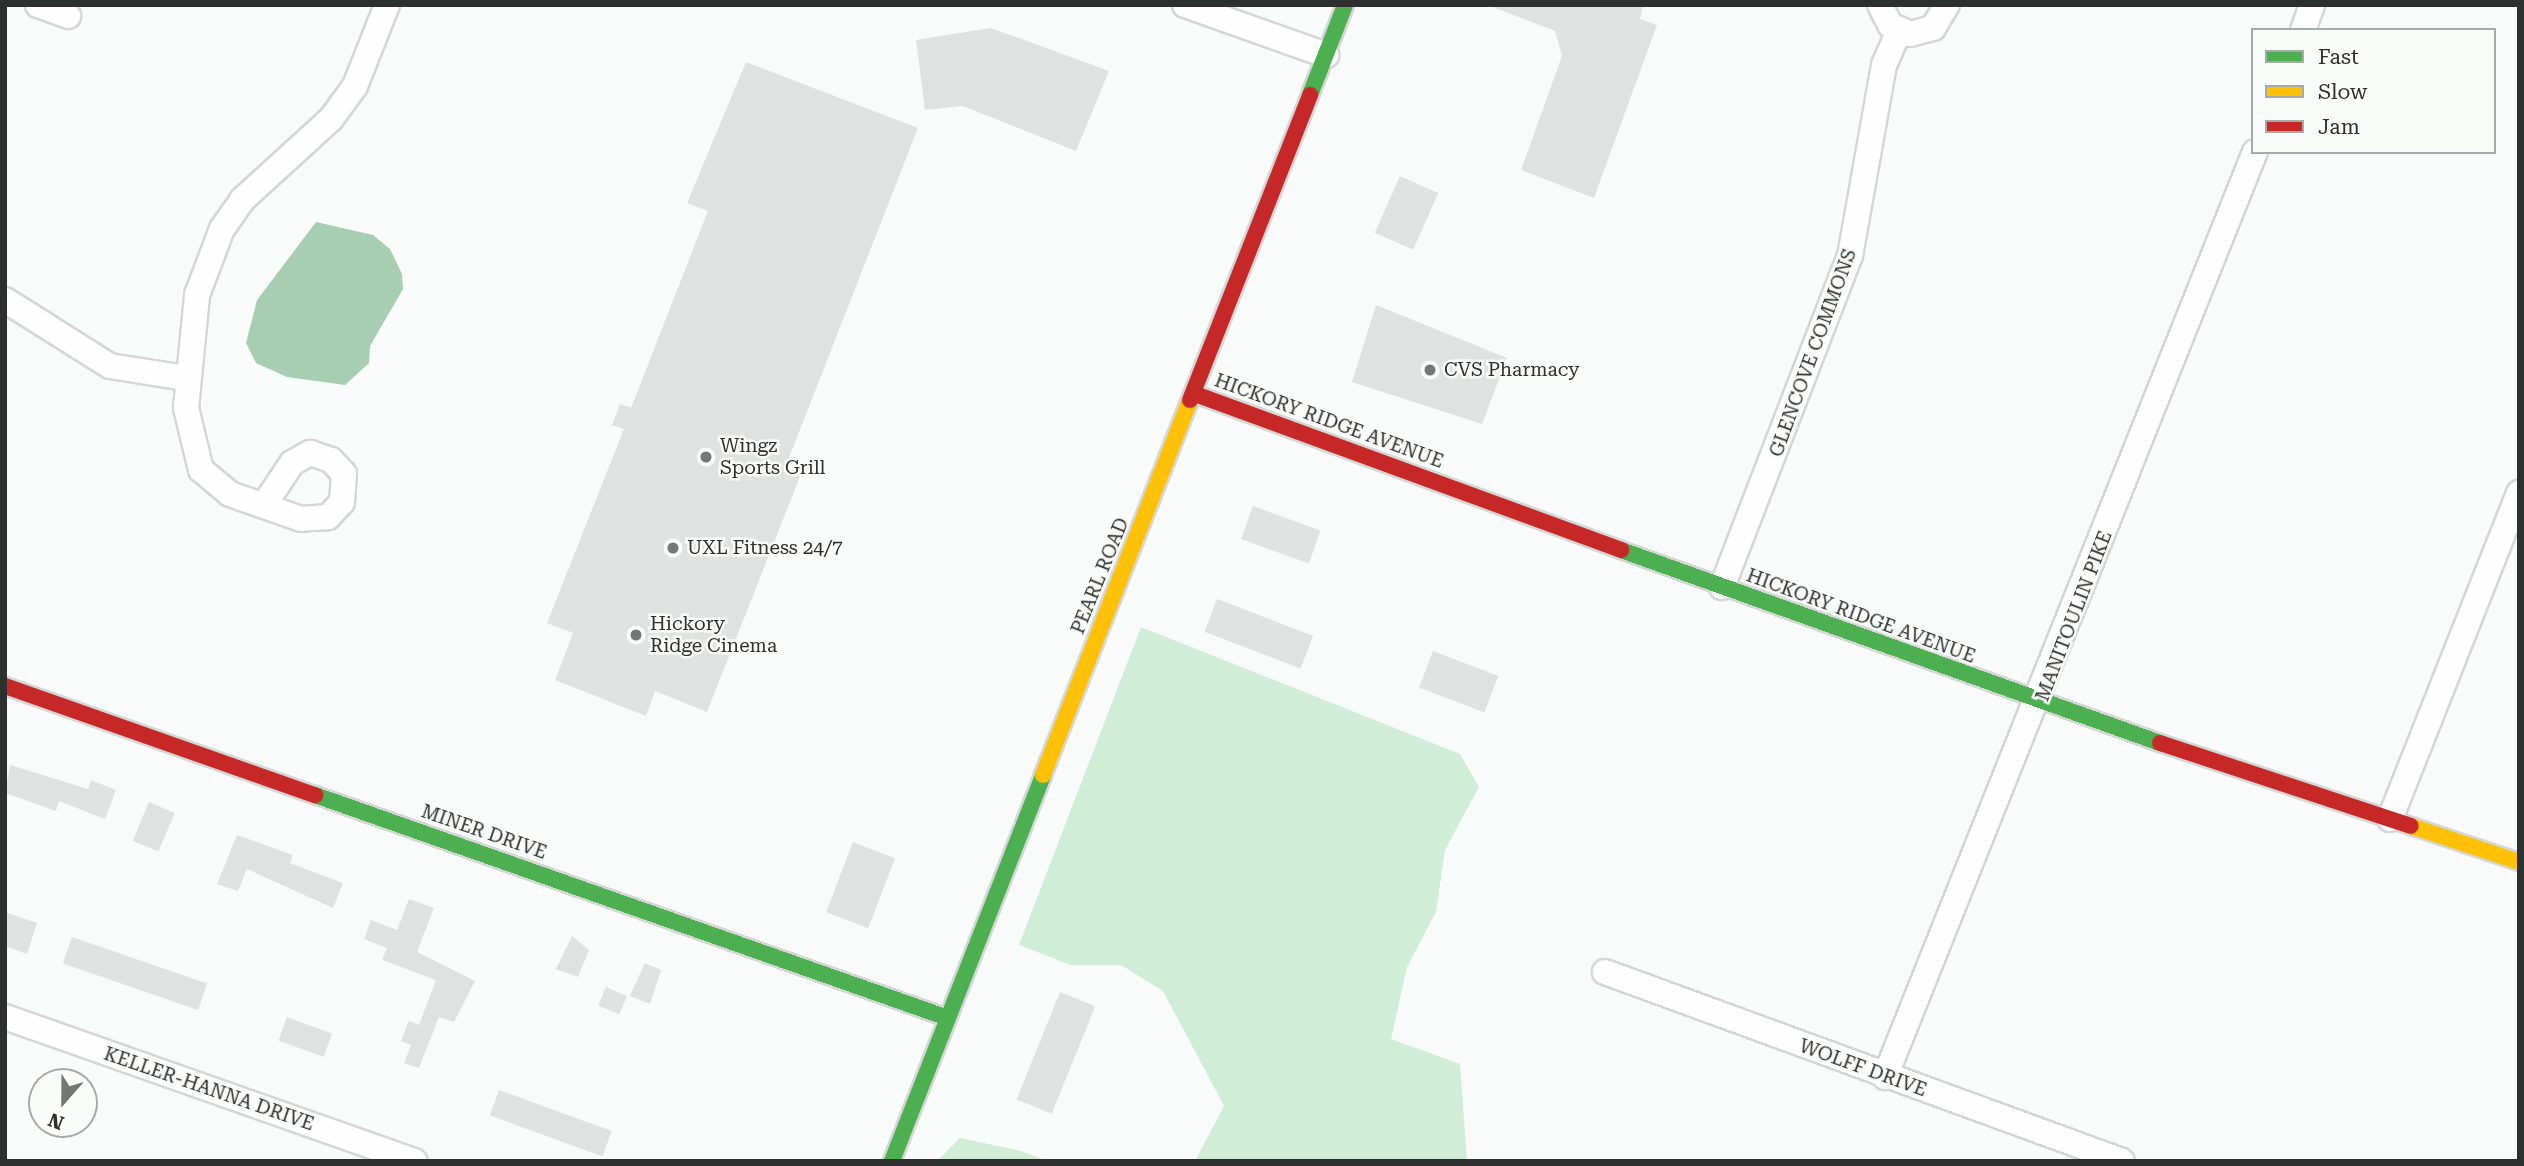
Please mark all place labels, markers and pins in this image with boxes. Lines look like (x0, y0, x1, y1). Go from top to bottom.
place label: CVS Pharmacy (1444, 359, 1580, 381)
marker: CVS Pharmacy (1422, 362, 1438, 378)
place label: Wingz Sports Grill (720, 435, 825, 479)
marker: Wingz Sports Grill (698, 449, 714, 465)
place label: UXL Fitness 24/7 (687, 537, 843, 559)
marker: UXL Fitness 24/7 (665, 540, 681, 556)
place label: Hickory Ridge Cinema (650, 613, 777, 657)
marker: Hickory Ridge Cinema (628, 627, 644, 643)

